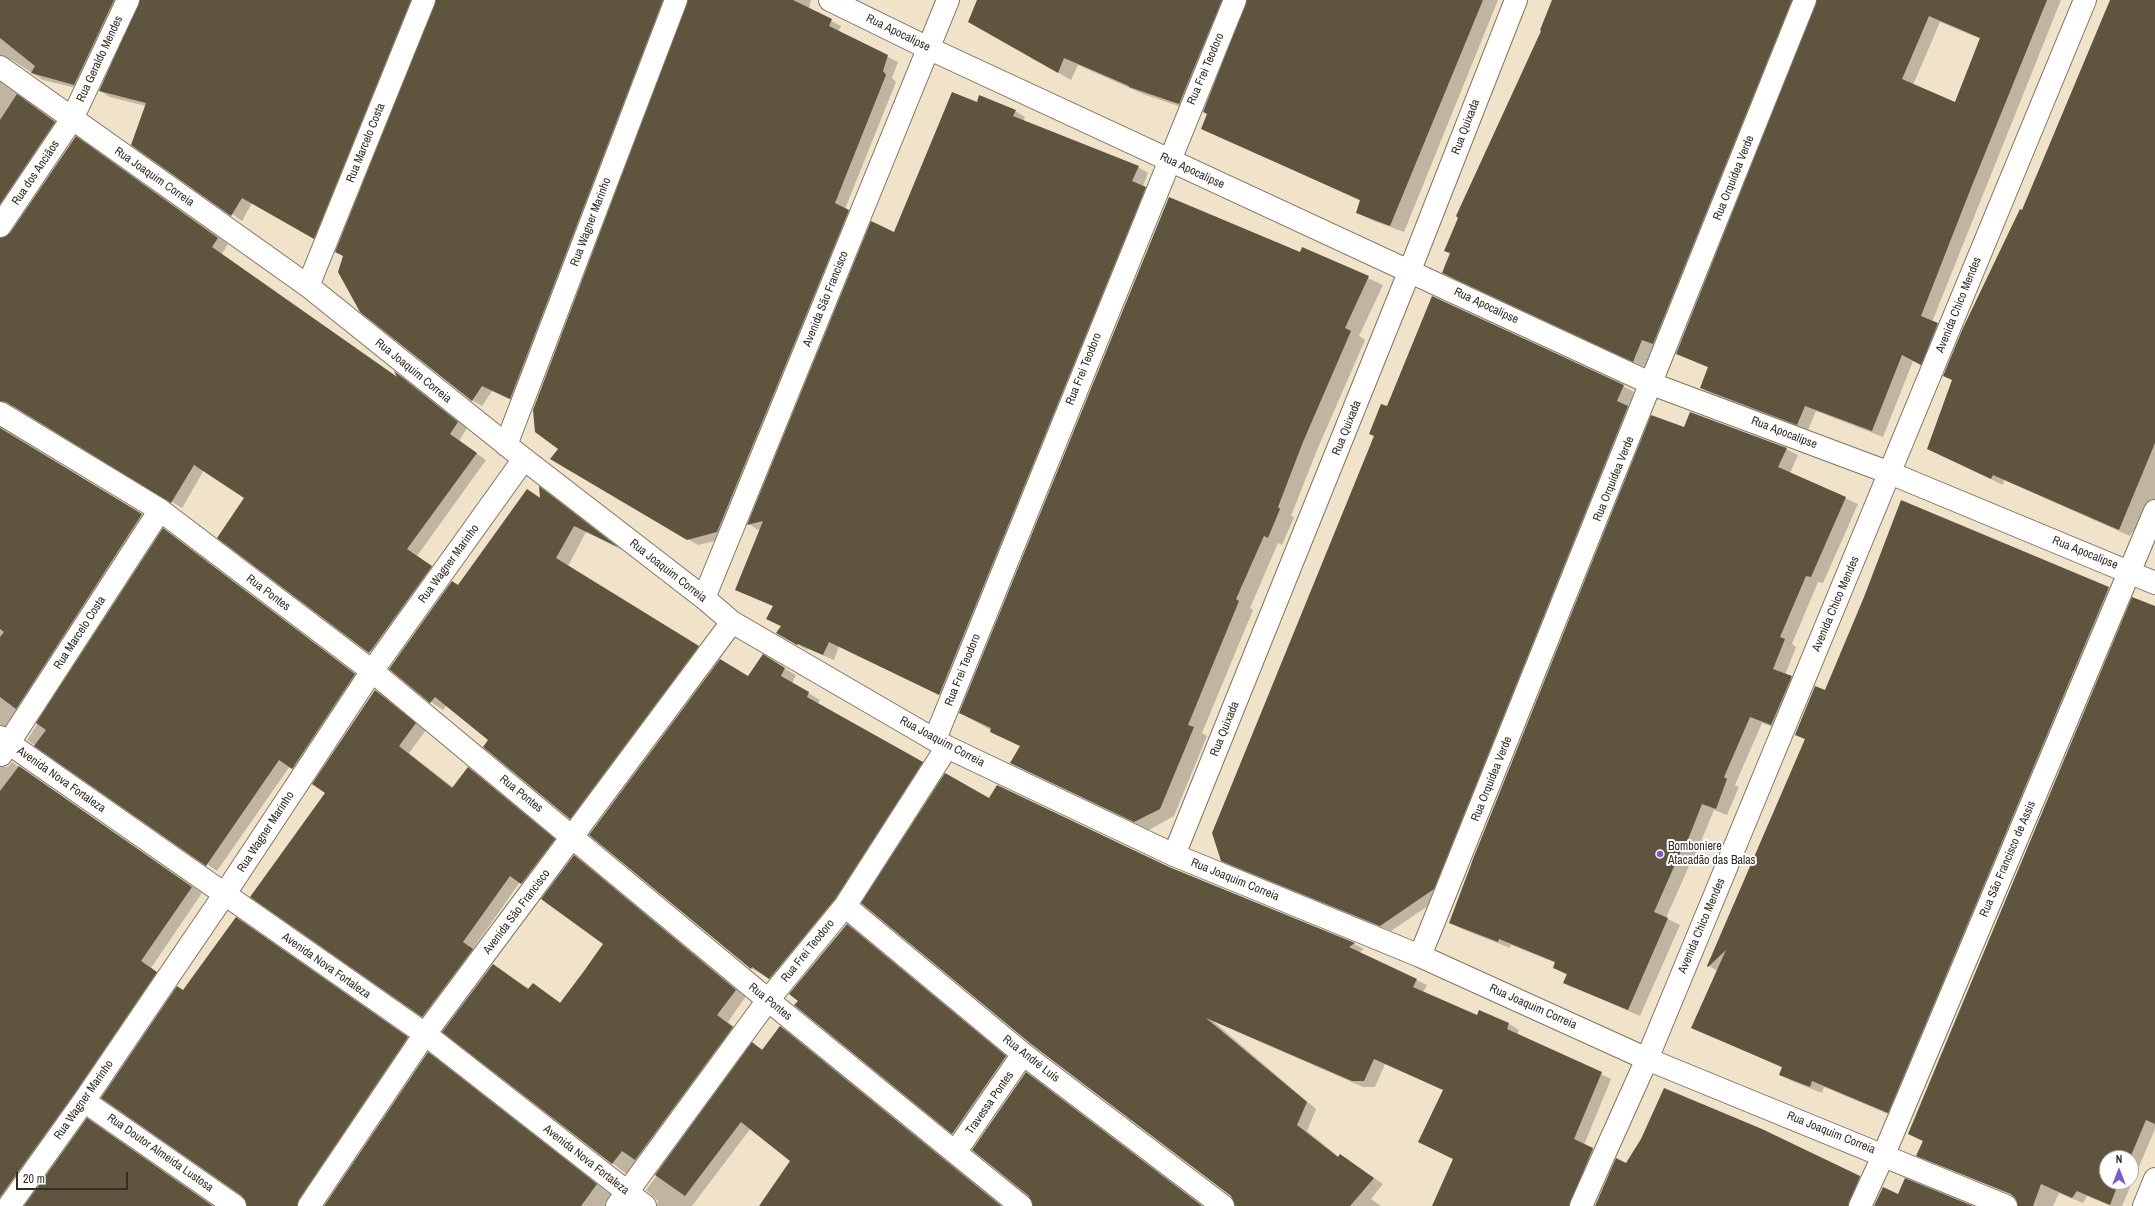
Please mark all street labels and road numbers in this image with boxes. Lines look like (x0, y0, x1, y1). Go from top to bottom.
street label: Rua Apocalipse (864, 11, 932, 55)
street label: Rua Geraldo Mendes (74, 14, 126, 104)
street label: Rua Frei Teodoro (1184, 31, 1228, 107)
street label: Rua Quixada (1449, 97, 1483, 157)
street label: Rua Marcelo Costa (344, 101, 388, 185)
street label: Rua Orquídea Verde (1710, 133, 1758, 223)
street label: Rua dos Anciãos (9, 138, 63, 208)
street label: Rua Joaquim Correia (111, 144, 197, 210)
street label: Rua Apocalipse (1157, 150, 1227, 192)
street label: Rua Wagner Marinho (567, 176, 615, 268)
street label: Avenida São Francisco (800, 249, 852, 349)
street label: Avenida Chico Mendes (1933, 255, 1985, 355)
street label: Rua Apocalipse (1451, 285, 1521, 327)
street label: Rua Frei Teodoro (1063, 331, 1105, 407)
street label: Rua Joaquim Correia (372, 336, 454, 406)
street label: Rua Quixada (1329, 398, 1365, 458)
street label: Rua Apocalipse (1749, 414, 1819, 452)
street label: Rua Orquídea Verde (1590, 434, 1638, 524)
street label: Rua Wagner Marinho (416, 522, 482, 606)
street label: Rua Apocalipse (2050, 533, 2120, 573)
street label: Rua Joaquim Correia (627, 536, 709, 606)
street label: Avenida Chico Mendes (1809, 554, 1863, 654)
street label: Rua Pontes (243, 572, 293, 614)
street label: Rua Marcelo Costa (51, 594, 109, 672)
street label: Rua Frei Teodoro (942, 632, 984, 708)
street label: Rua Quixada (1207, 699, 1243, 759)
street label: Rua Joaquim Correia (897, 714, 987, 770)
street label: Rua Orquídea Verde (1468, 734, 1516, 824)
street label: Avenida Nova Fortaleza (14, 744, 108, 816)
street label: Rua Pontes (496, 772, 546, 816)
street label: Rua Wagner Marinho (234, 789, 298, 875)
street label: Rua São Francisco de Assis (1977, 799, 2039, 919)
street label: Rua Joaquim Correia (1189, 856, 1281, 904)
street label: Avenida São Francisco (481, 867, 553, 957)
street label: Avenida Chico Mendes (1675, 876, 1729, 976)
street label: Rua Frei Teodoro (778, 917, 838, 985)
street label: Avenida Nova Fortaleza (279, 930, 373, 1002)
street label: Rua Pontes (745, 980, 795, 1024)
street label: Rua Joaquim Correia (1487, 981, 1579, 1033)
street label: Rua André Luís (1000, 1032, 1062, 1086)
street label: Rua Wagner Marinho (51, 1057, 117, 1143)
street label: Travessa Pontes (963, 1069, 1017, 1137)
street label: Rua Joaquim Correia (1785, 1109, 1877, 1157)
street label: Rua Doutor Almeida Lustosa (104, 1111, 216, 1195)
street label: Avenida Nova Fortaleza (540, 1122, 632, 1198)

